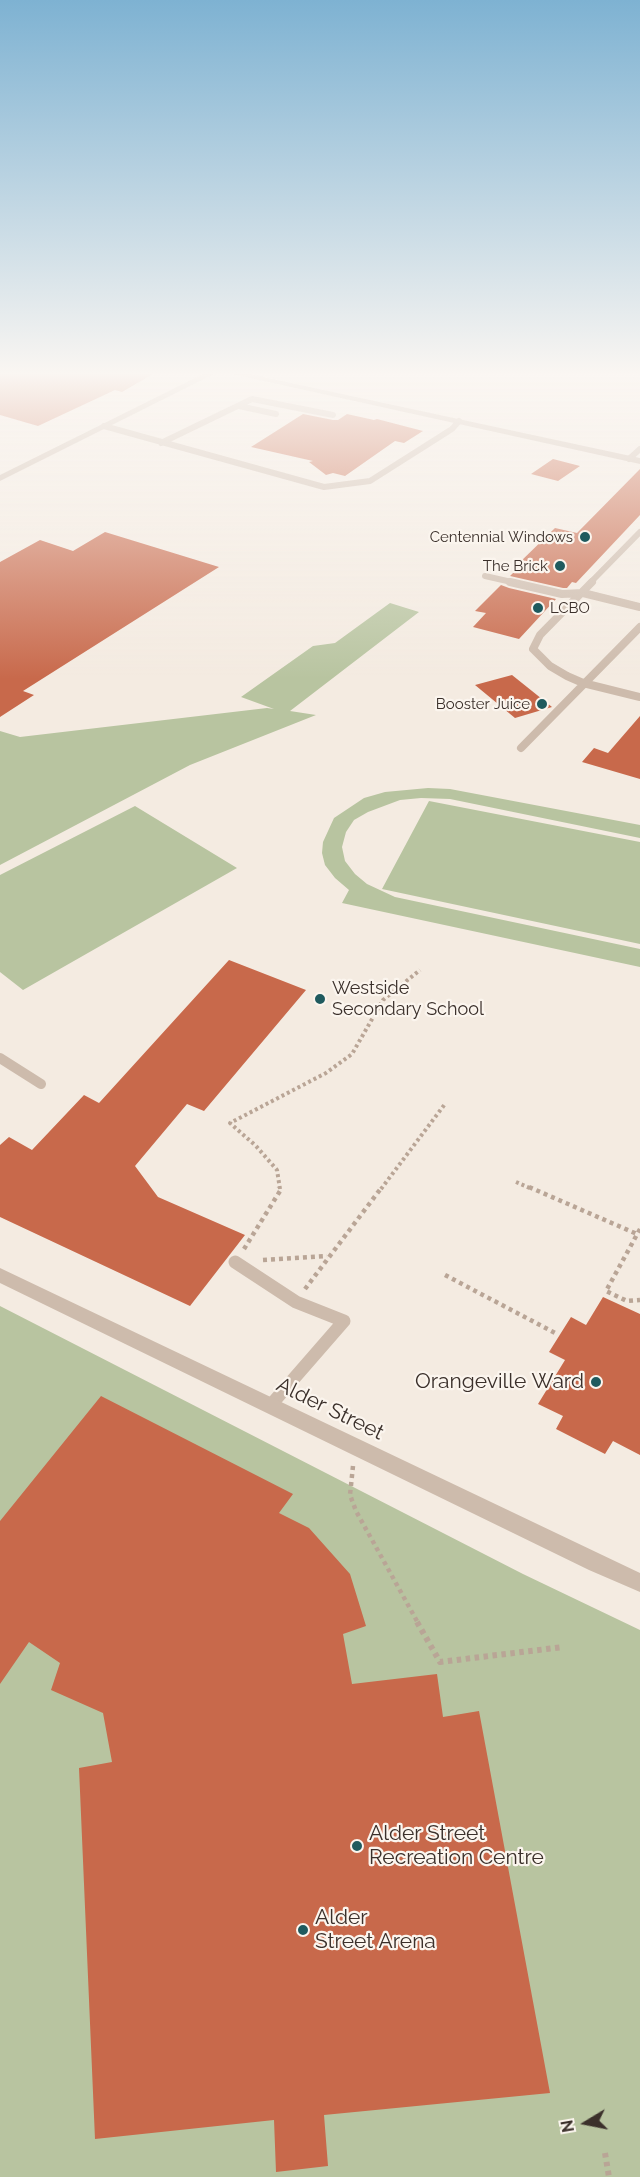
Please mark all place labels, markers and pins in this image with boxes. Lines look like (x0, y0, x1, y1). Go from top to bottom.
place label: Centennial Windows (430, 528, 573, 546)
marker: Centennial Windows (578, 530, 592, 544)
place label: The Brick (483, 557, 548, 575)
marker: The Brick (553, 559, 567, 573)
place label: LCBO (550, 599, 590, 617)
marker: LCBO (531, 601, 545, 615)
place label: Booster Juice (436, 695, 530, 713)
marker: Booster Juice (535, 697, 549, 711)
place label: Westside Secondary School (332, 978, 484, 1020)
marker: Westside Secondary School (313, 992, 327, 1006)
place label: Orangeville Ward (415, 1369, 584, 1395)
marker: Orangeville Ward (589, 1375, 603, 1389)
place label: Alder Street Recreation Centre (369, 1821, 544, 1871)
marker: Alder Street Recreation Centre (350, 1839, 364, 1853)
place label: Alder Street Arena (315, 1905, 436, 1955)
marker: Alder Street Arena (296, 1923, 310, 1937)

